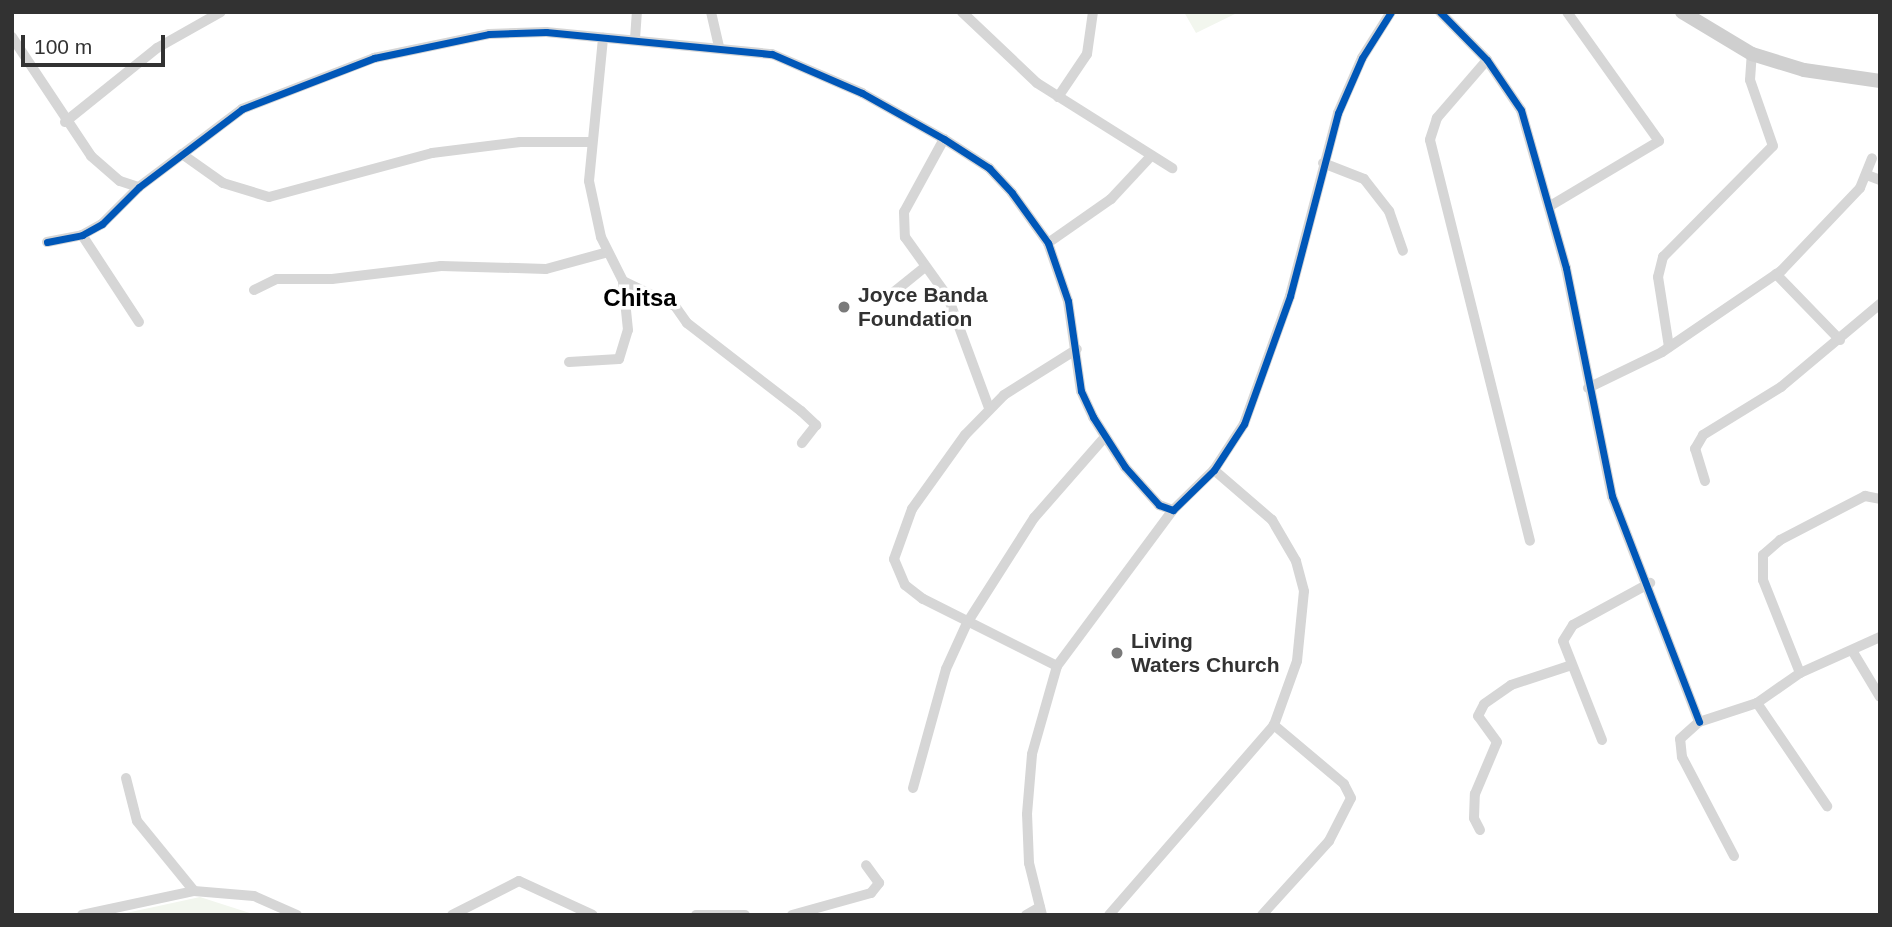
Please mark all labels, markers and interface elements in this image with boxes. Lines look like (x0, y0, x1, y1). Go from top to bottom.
scale bar (24, 21, 168, 65)
text: 100 m (34, 35, 92, 58)
place label: Joyce Banda Foundation (858, 282, 988, 332)
district label: Chitsa (603, 284, 677, 312)
marker: Joyce Banda Foundation (836, 299, 852, 315)
place label: Living Waters Church (1131, 628, 1280, 678)
marker: Living Waters Church (1109, 645, 1125, 661)

